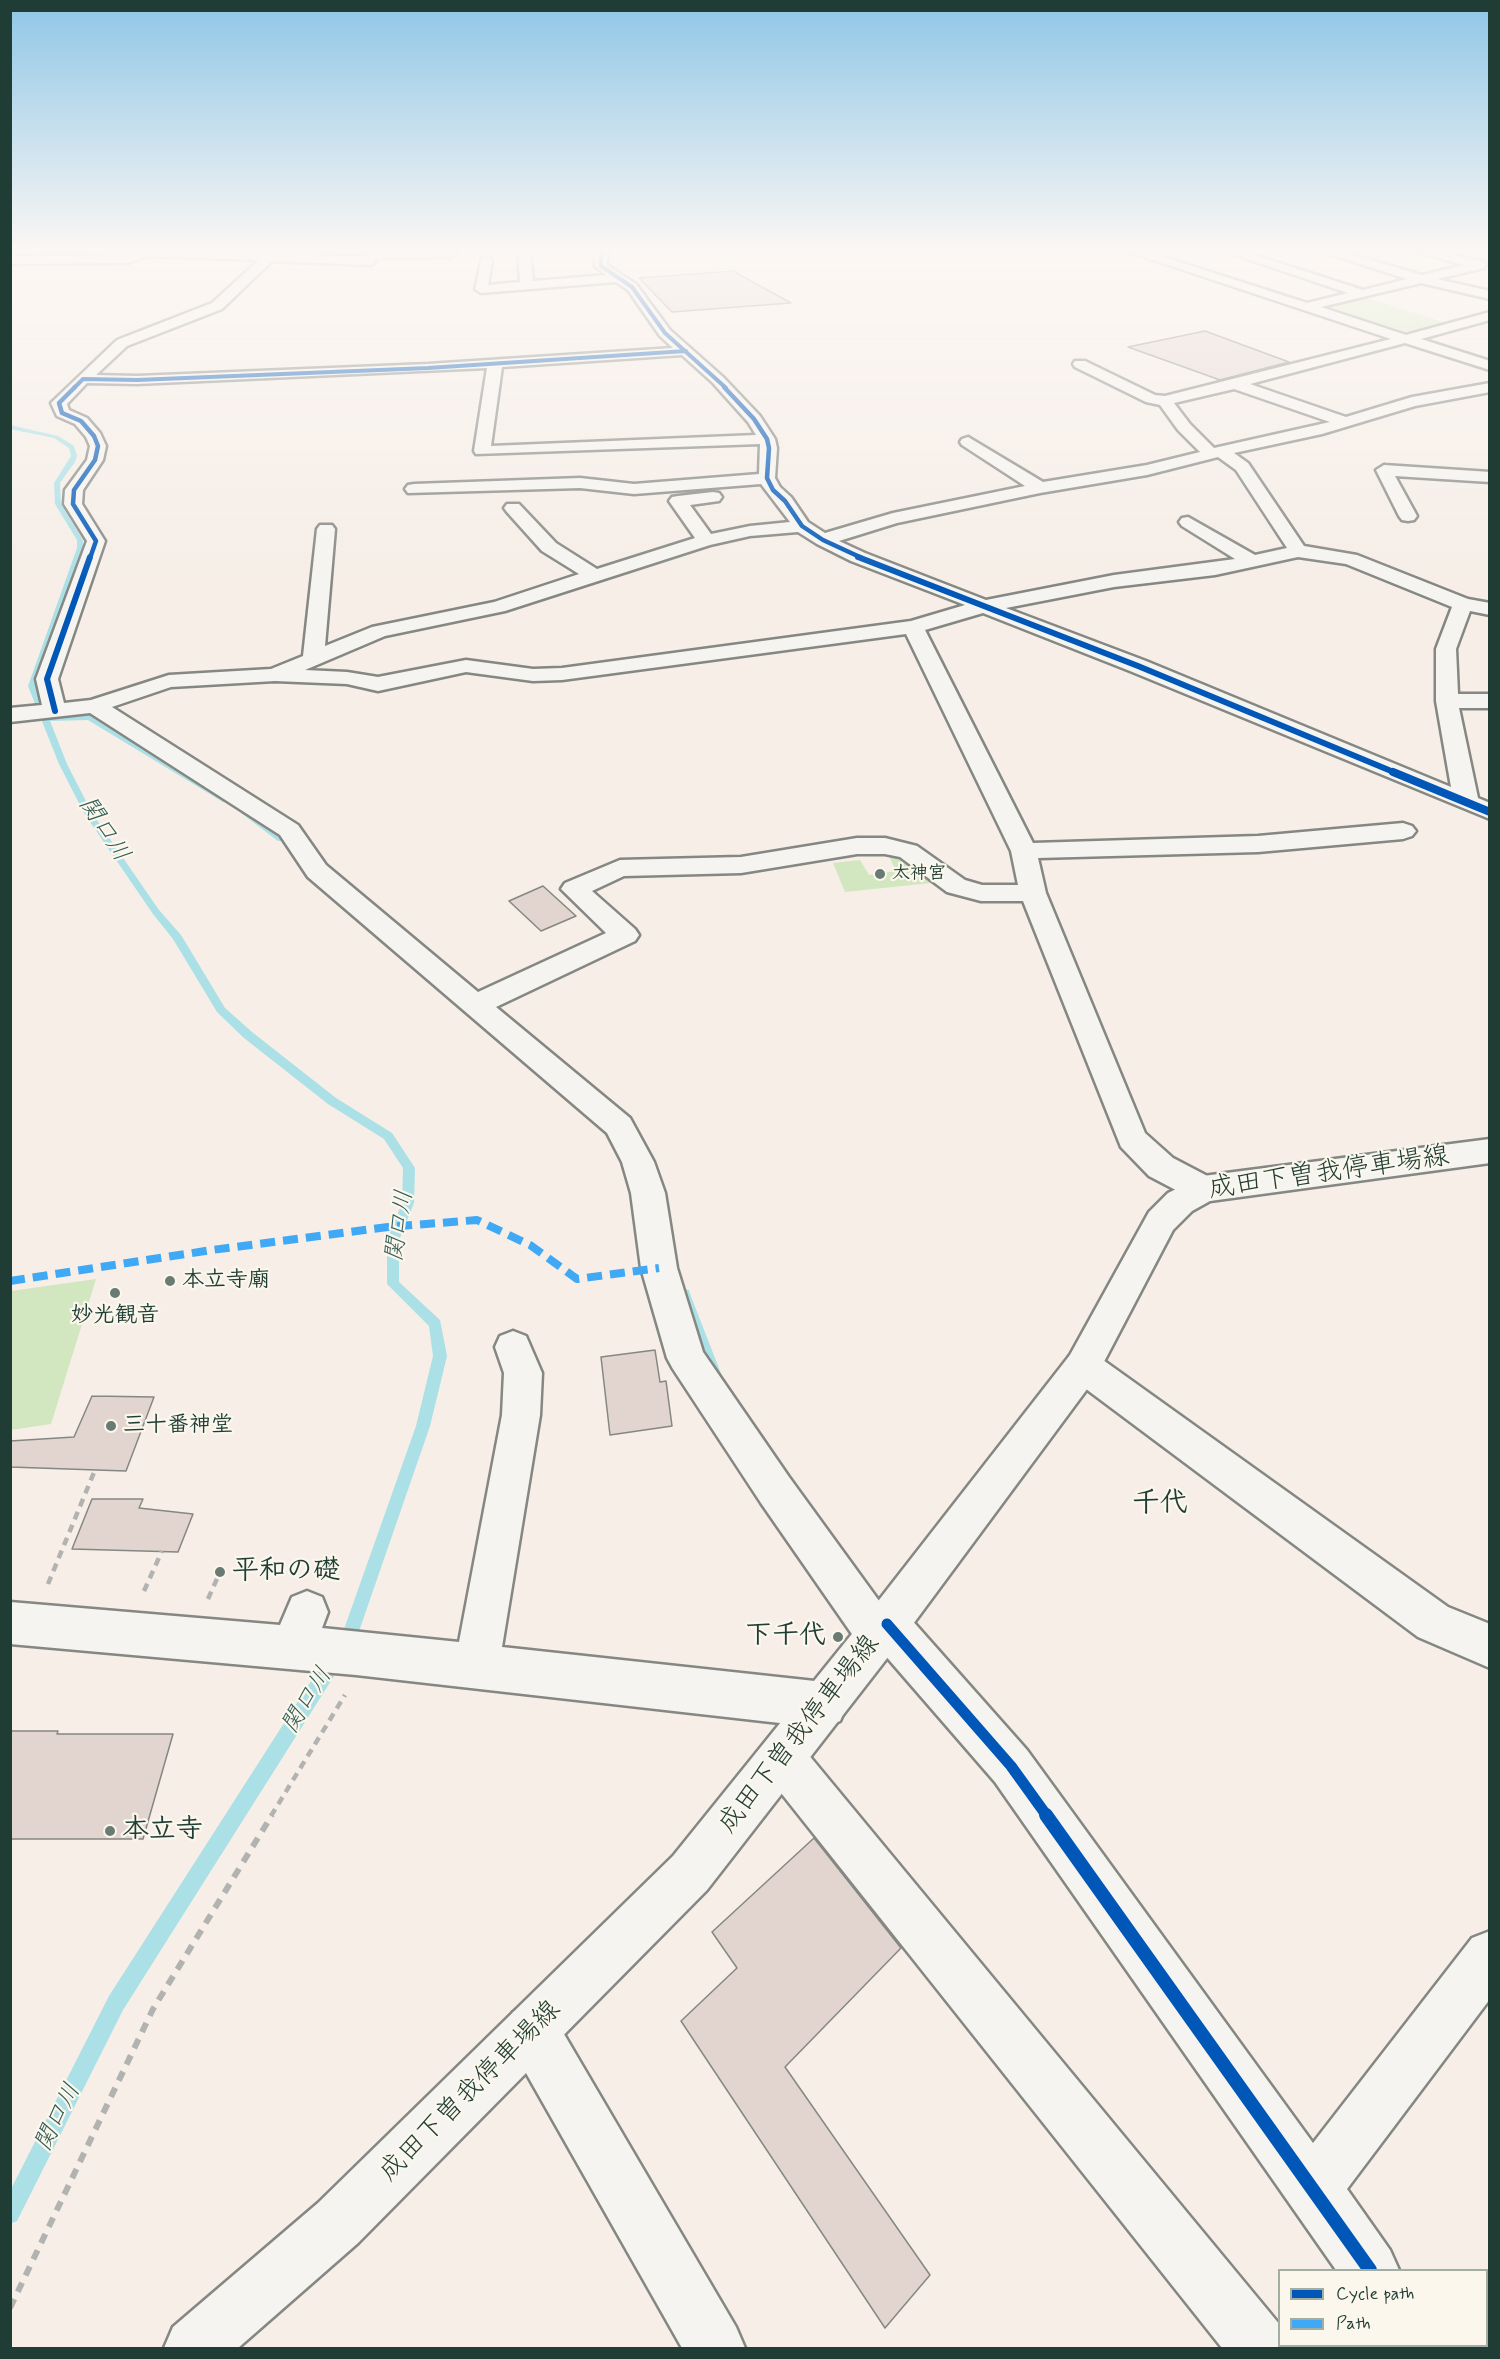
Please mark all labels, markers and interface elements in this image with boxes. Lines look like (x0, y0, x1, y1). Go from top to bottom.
water label: 関口川 (71, 792, 135, 868)
place label: 太神宮 (892, 863, 946, 885)
marker: 太神宮 (873, 867, 887, 881)
street label: 成田下曽我停車場線 (1206, 1141, 1452, 1207)
water label: 関口川 (381, 1188, 421, 1264)
place label: 本立寺廟 (182, 1268, 270, 1294)
marker: 本立寺廟 (163, 1274, 177, 1288)
marker: 妙光観音 (108, 1286, 122, 1300)
place label: 妙光観音 (71, 1303, 159, 1329)
place label: 三十番神堂 (123, 1413, 233, 1439)
marker: 三十番神堂 (104, 1419, 118, 1433)
district label: 千代 (1132, 1488, 1188, 1522)
place label: 平和の礎 (232, 1556, 340, 1588)
marker: 平和の礎 (213, 1565, 227, 1579)
place label: 下千代 (745, 1621, 826, 1653)
street label: 成田下曽我停車場線 (712, 1629, 888, 1841)
marker: 下千代 (831, 1630, 845, 1644)
water label: 関口川 (277, 1663, 339, 1739)
place label: 本立寺 (122, 1815, 203, 1847)
marker: 本立寺 (103, 1824, 117, 1838)
street label: 成田下曽我停車場線 (374, 1995, 568, 2189)
water label: 関口川 (30, 2079, 88, 2157)
legend (1278, 2269, 1488, 2347)
text: Cycle path (1336, 2282, 1414, 2306)
text: Path (1336, 2312, 1371, 2336)

